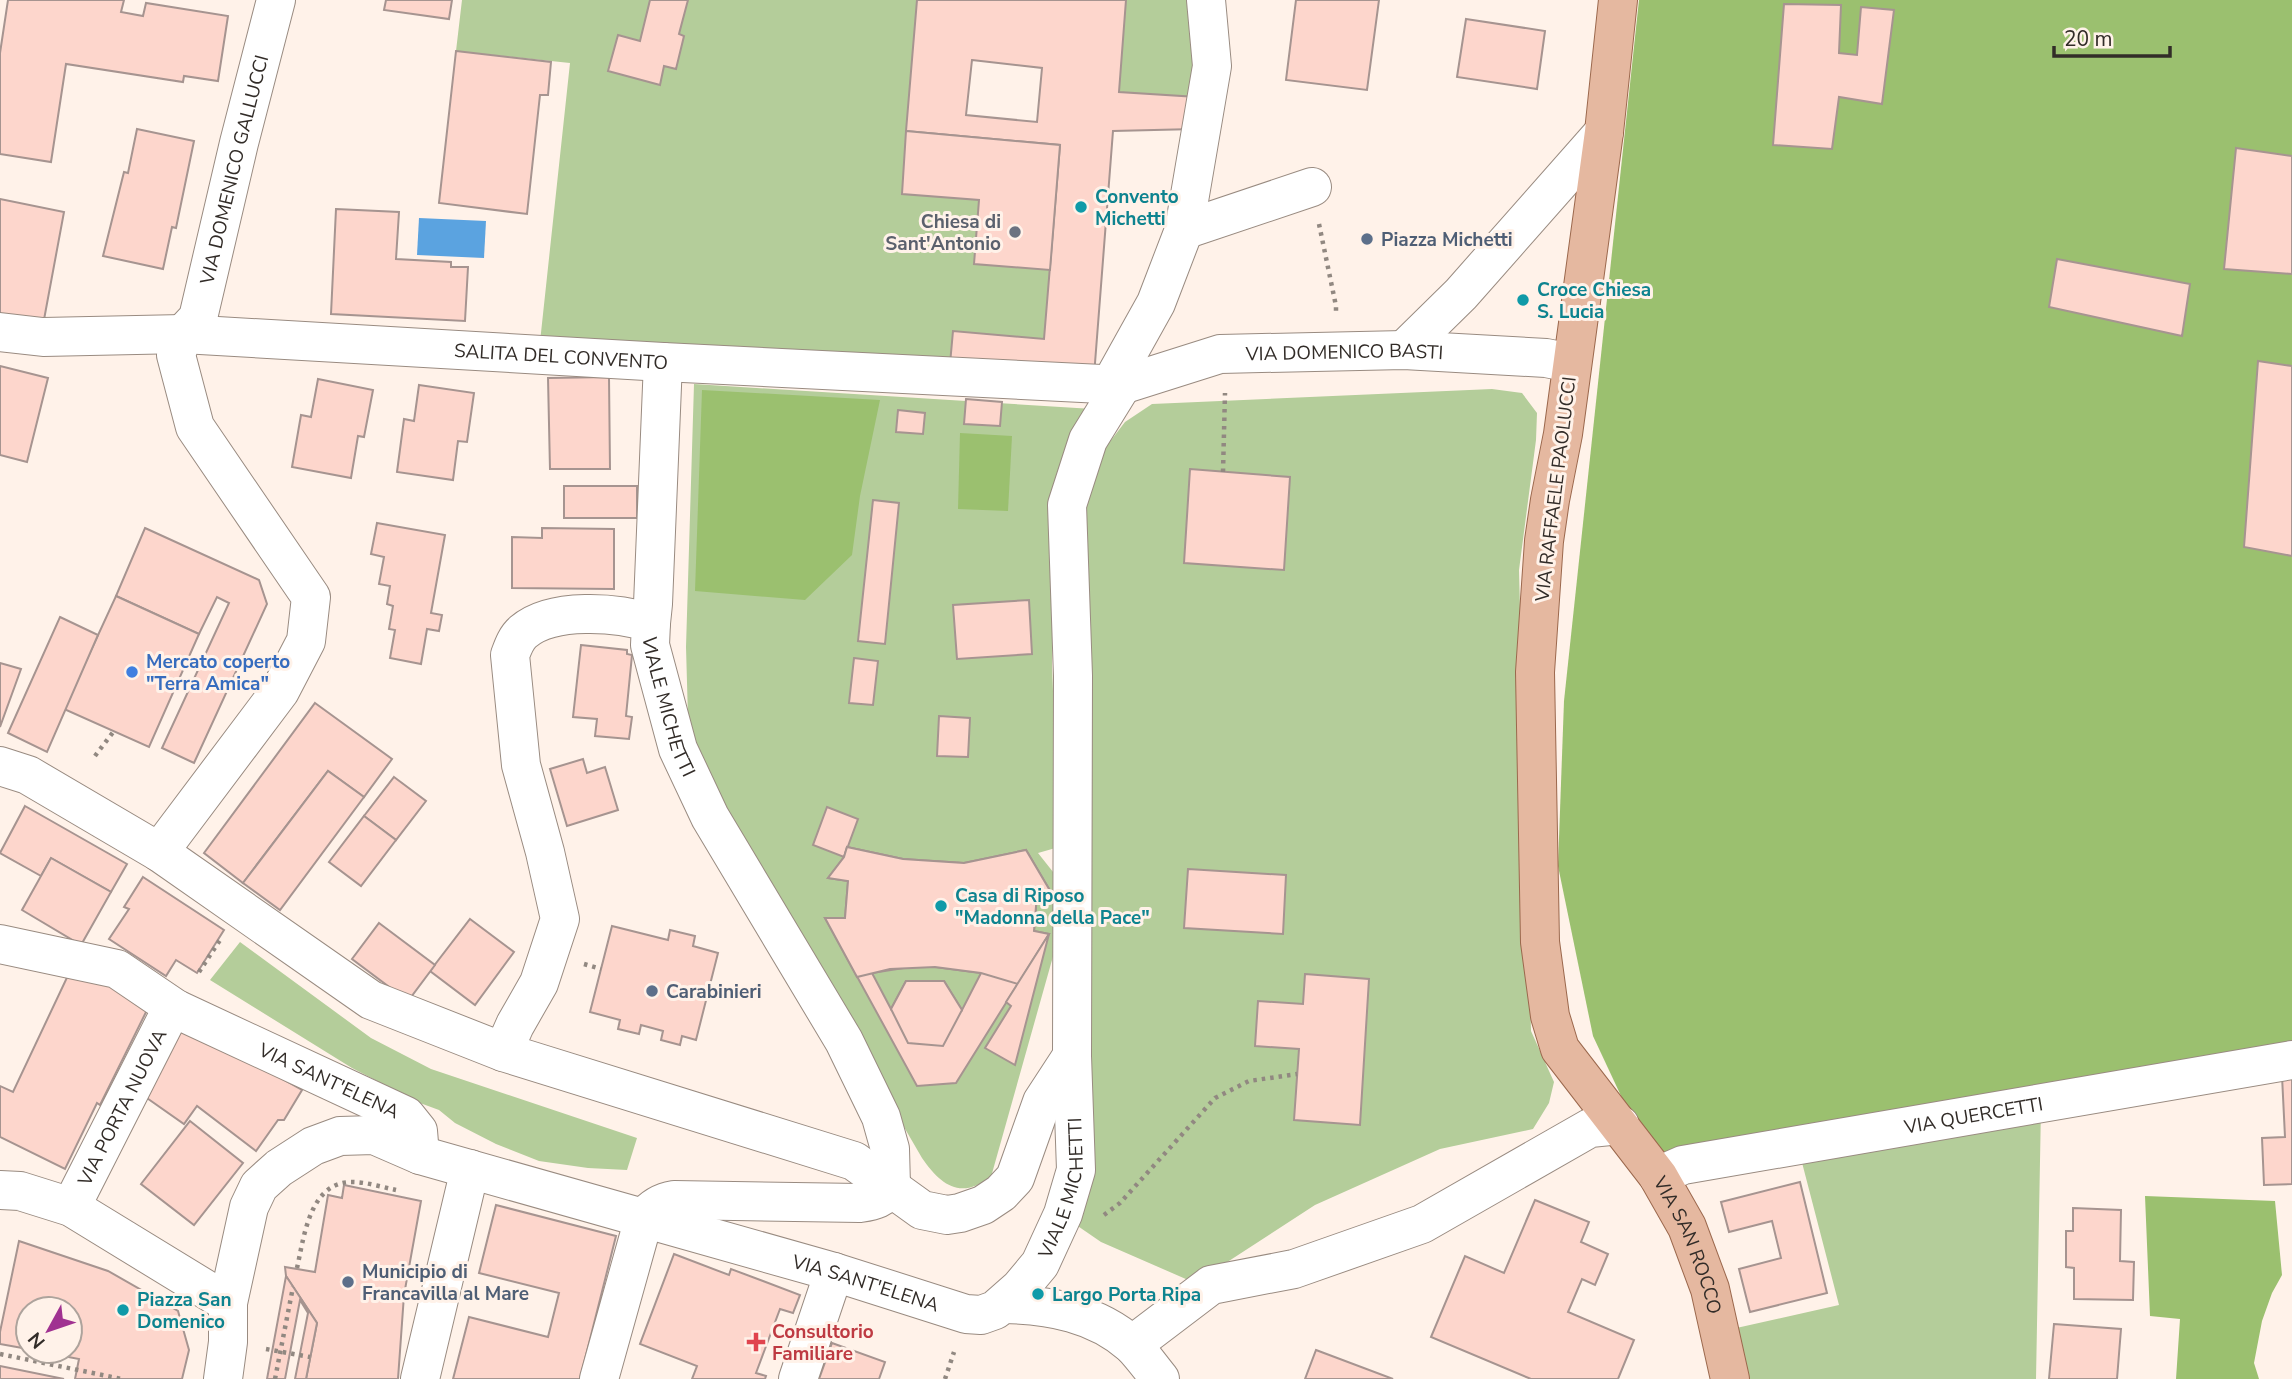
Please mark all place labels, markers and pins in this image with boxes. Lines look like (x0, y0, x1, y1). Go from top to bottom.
place label: Convento Michetti (1095, 184, 1179, 232)
marker: Convento Michetti (1073, 199, 1089, 215)
place label: Chiesa di Sant'Antonio (885, 209, 1001, 257)
marker: Chiesa di Sant'Antonio (1007, 224, 1023, 240)
place label: Piazza Michetti (1381, 227, 1513, 253)
marker: Piazza Michetti (1359, 231, 1375, 247)
place label: Croce Chiesa S. Lucia (1537, 277, 1651, 325)
marker: Croce Chiesa S. Lucia (1515, 292, 1531, 308)
place label: Mercato coperto "Terra Amica" (146, 649, 290, 697)
marker: Mercato coperto "Terra Amica" (124, 664, 140, 680)
place label: Casa di Riposo "Madonna della Pace" (955, 883, 1150, 931)
marker: Casa di Riposo "Madonna della Pace" (933, 898, 949, 914)
place label: Carabinieri (666, 979, 762, 1005)
marker: Carabinieri (644, 983, 660, 999)
place label: Municipio di Francavilla al Mare (362, 1259, 529, 1307)
marker: Municipio di Francavilla al Mare (340, 1274, 356, 1290)
place label: Largo Porta Ripa (1052, 1282, 1201, 1308)
marker: Largo Porta Ripa (1030, 1286, 1046, 1302)
place label: Piazza San Domenico (137, 1287, 232, 1335)
marker: Piazza San Domenico (115, 1302, 131, 1318)
place label: Consultorio Familiare (772, 1319, 874, 1367)
marker: Consultorio Familiare (746, 1332, 766, 1352)

